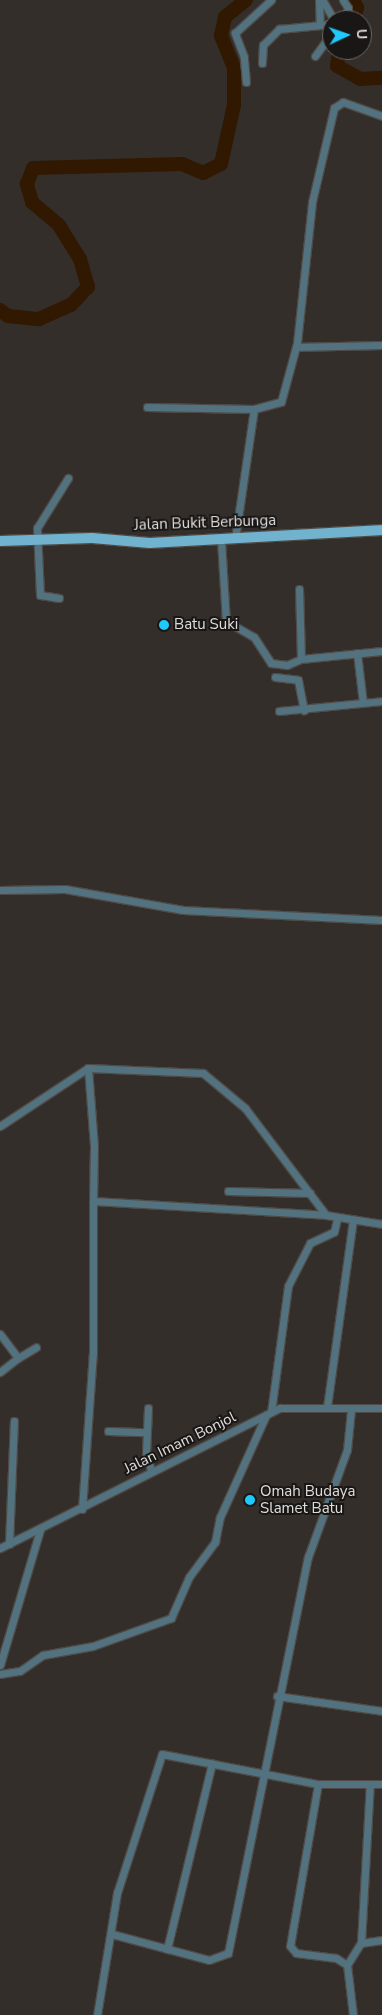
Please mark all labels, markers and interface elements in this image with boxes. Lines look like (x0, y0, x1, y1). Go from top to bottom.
north arrow (322, 10, 372, 60)
text: U (352, 29, 371, 40)
street label: Jalan Bukit Berbunga (134, 512, 276, 534)
place label: Batu Suki (174, 616, 238, 634)
marker: Batu Suki (158, 619, 170, 631)
street label: Jalan Imam Bonjol (121, 1408, 239, 1478)
place label: Omah Budaya Slamet Batu (260, 1482, 355, 1517)
marker: Omah Budaya Slamet Batu (244, 1494, 256, 1506)

